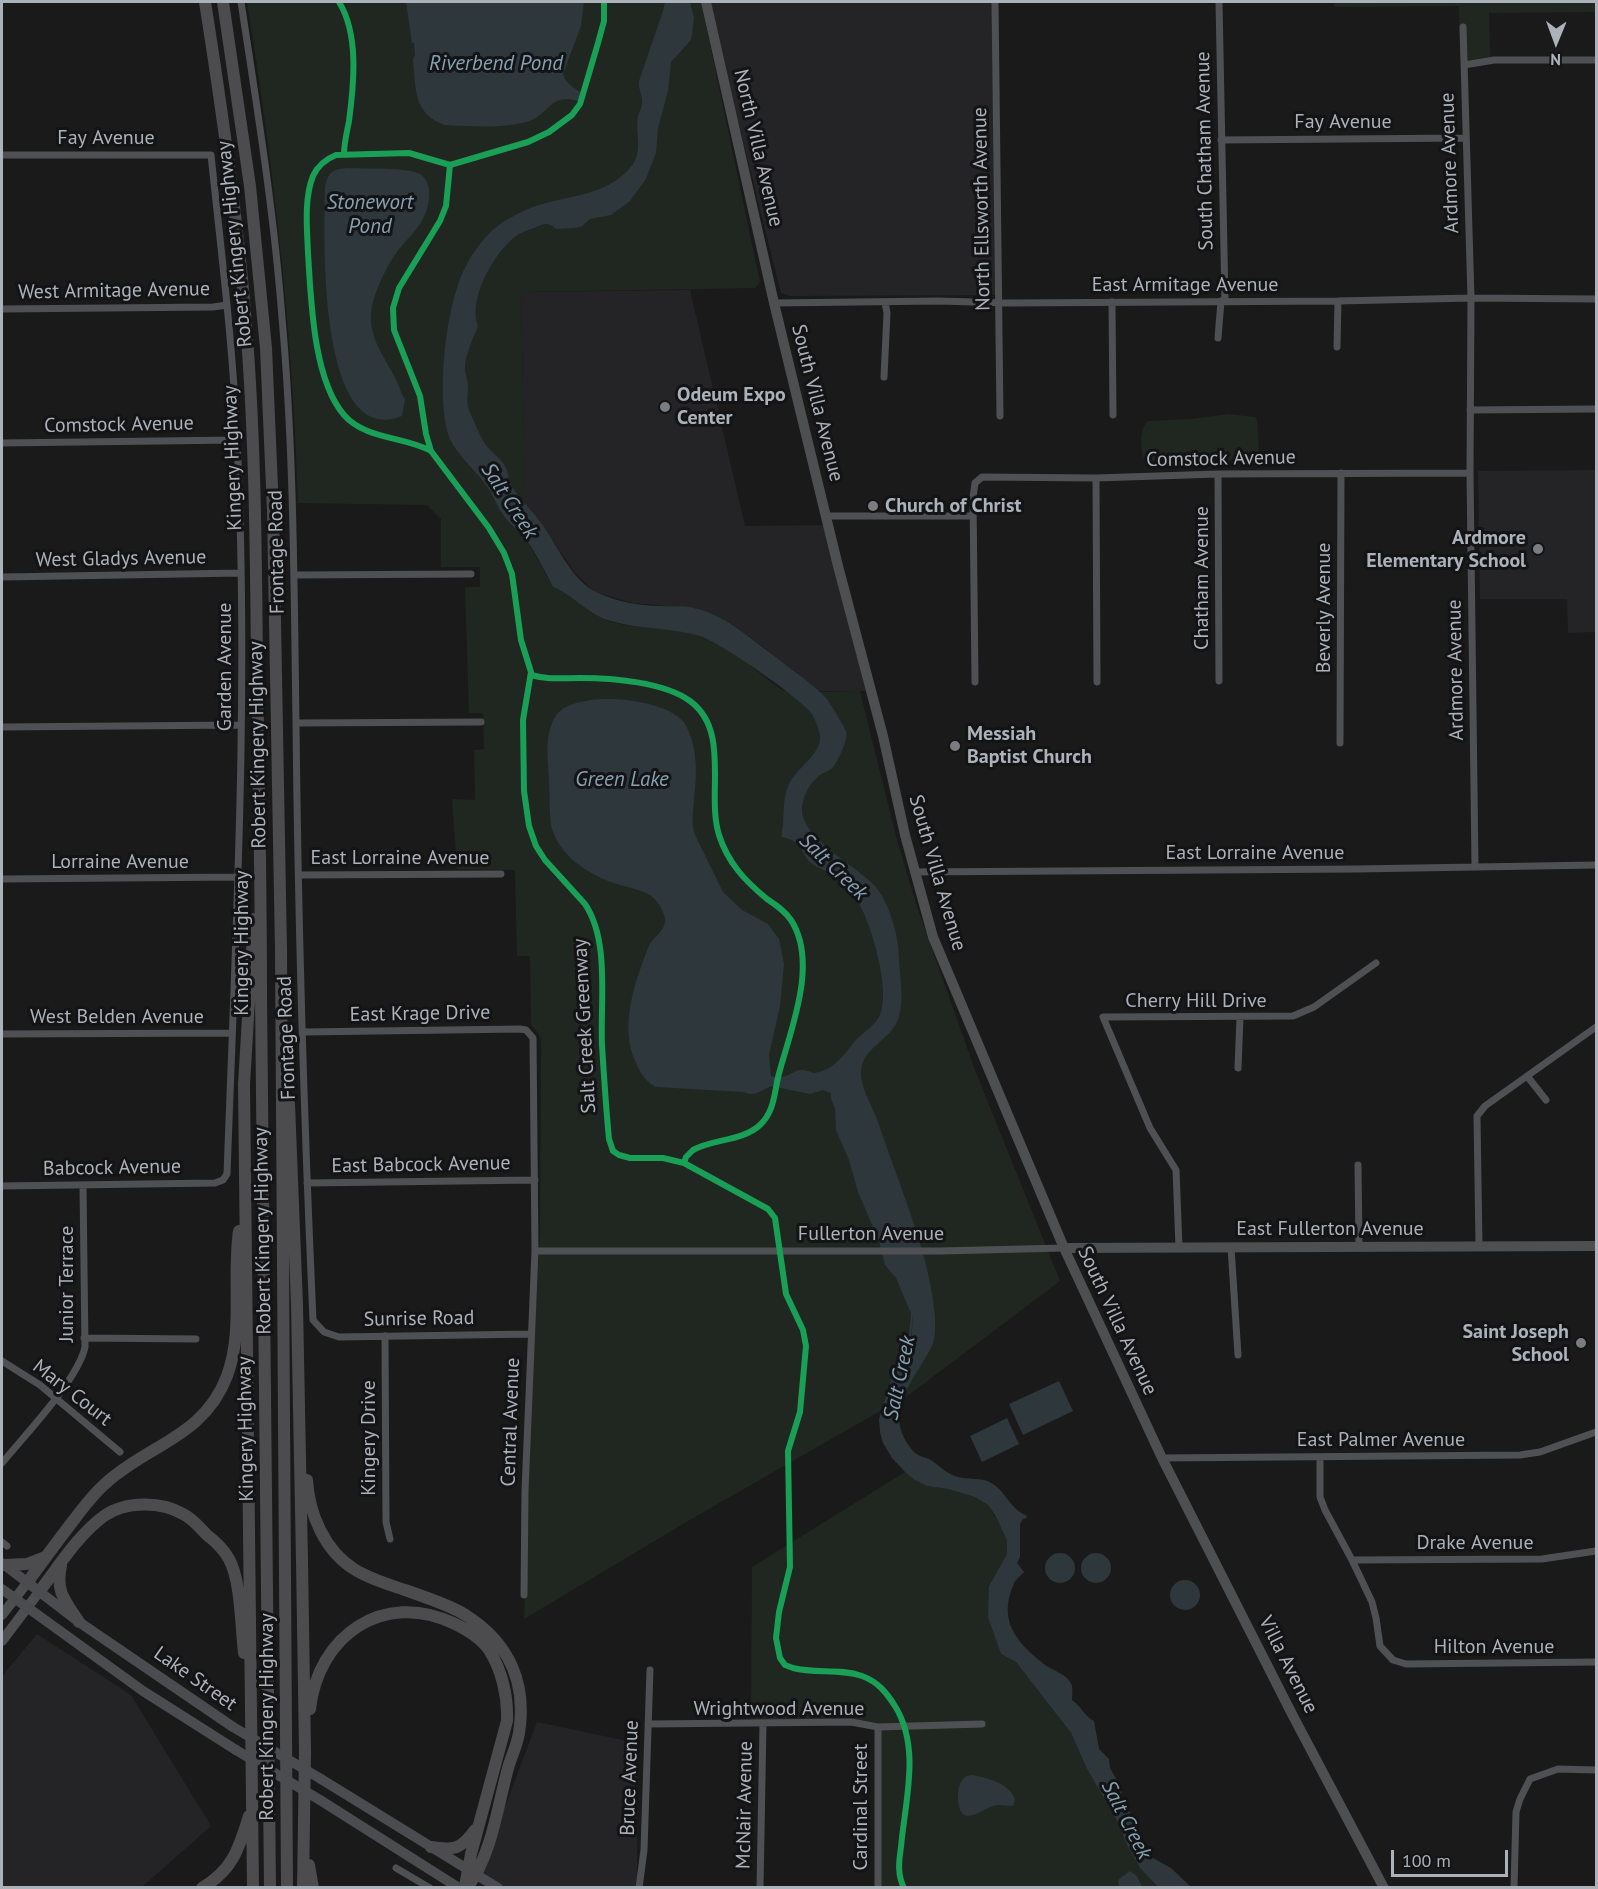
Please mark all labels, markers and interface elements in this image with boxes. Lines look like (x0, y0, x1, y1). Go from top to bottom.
north arrow (1526, 12, 1586, 72)
text: N (1550, 50, 1561, 70)
water label: Riverbend Pond (429, 51, 563, 77)
street label: South Chatham Avenue (1191, 51, 1219, 251)
street label: North Villa Avenue (728, 67, 788, 229)
street label: Ardmore Avenue (1436, 92, 1464, 234)
street label: North Ellsworth Avenue (968, 107, 996, 311)
street label: Fay Avenue (1294, 110, 1392, 134)
street label: Fay Avenue (57, 126, 155, 150)
street label: Robert Kingery Highway (212, 140, 258, 348)
water label: Stonewort Pond (327, 190, 413, 240)
street label: East Armitage Avenue (1092, 273, 1278, 297)
street label: West Armitage Avenue (18, 277, 210, 305)
street label: South Villa Avenue (786, 322, 848, 484)
place label: Odeum Expo Center (677, 383, 786, 430)
street label: Kingery Highway (218, 385, 248, 531)
marker: Odeum Expo Center (658, 400, 672, 414)
street label: Comstock Avenue (44, 412, 194, 438)
street label: Comstock Avenue (1146, 446, 1296, 472)
water label: Salt Creek (475, 458, 543, 544)
street label: Frontage Road (264, 490, 290, 614)
place label: Church of Christ (885, 494, 1021, 518)
marker: Church of Christ (866, 499, 880, 513)
street label: Chatham Avenue (1190, 506, 1214, 650)
place label: Ardmore Elementary School (1366, 526, 1526, 573)
marker: Ardmore Elementary School (1531, 542, 1545, 556)
street label: Beverly Avenue (1312, 543, 1336, 673)
street label: West Gladys Avenue (35, 546, 207, 572)
street label: Ardmore Avenue (1443, 599, 1469, 741)
street label: Garden Avenue (213, 603, 237, 731)
street label: Robert Kingery Highway (244, 641, 272, 849)
place label: Messiah Baptist Church (967, 722, 1092, 769)
marker: Messiah Baptist Church (948, 739, 962, 753)
water label: Green Lake (575, 767, 669, 793)
street label: South Villa Avenue (903, 792, 971, 954)
water label: Salt Creek (794, 828, 872, 906)
street label: East Lorraine Avenue (1166, 841, 1344, 865)
street label: East Lorraine Avenue (311, 846, 489, 870)
street label: Lorraine Avenue (51, 850, 189, 874)
street label: Kingery Highway (230, 870, 254, 1016)
street label: Salt Creek Greenway (568, 938, 602, 1114)
street label: Frontage Road (273, 976, 301, 1100)
street label: Cherry Hill Drive (1125, 989, 1267, 1013)
street label: East Krage Drive (350, 1001, 490, 1027)
street label: West Belden Avenue (30, 1005, 204, 1029)
street label: Robert Kingery Highway (249, 1127, 277, 1335)
street label: East Babcock Avenue (331, 1151, 511, 1179)
street label: Babcock Avenue (43, 1155, 181, 1181)
street label: East Fullerton Avenue (1236, 1217, 1424, 1241)
street label: Fullerton Avenue (798, 1222, 944, 1246)
street label: Junior Terrace (55, 1226, 79, 1342)
street label: South Villa Avenue (1072, 1243, 1162, 1399)
street label: Sunrise Road (363, 1306, 475, 1332)
place label: Saint Joseph School (1462, 1320, 1569, 1367)
water label: Salt Creek (879, 1334, 921, 1422)
marker: Saint Joseph School (1574, 1336, 1588, 1350)
street label: Mary Court (28, 1355, 116, 1431)
street label: Kingery Highway (233, 1356, 259, 1502)
street label: Central Avenue (497, 1357, 525, 1487)
street label: Kingery Drive (357, 1380, 381, 1496)
street label: East Palmer Avenue (1297, 1428, 1465, 1452)
street label: Drake Avenue (1416, 1531, 1534, 1555)
street label: Villa Avenue (1253, 1612, 1323, 1718)
street label: Robert Kingery Highway (255, 1613, 279, 1821)
street label: Hilton Avenue (1434, 1635, 1554, 1659)
street label: Lake Street (149, 1642, 241, 1716)
street label: Wrightwood Avenue (694, 1697, 864, 1721)
street label: Bruce Avenue (616, 1720, 644, 1836)
street label: McNair Avenue (732, 1741, 758, 1869)
street label: Cardinal Street (849, 1743, 873, 1871)
water label: Salt Creek (1095, 1776, 1157, 1864)
scale bar (1394, 1838, 1511, 1876)
text: 100 m (1402, 1849, 1451, 1872)

